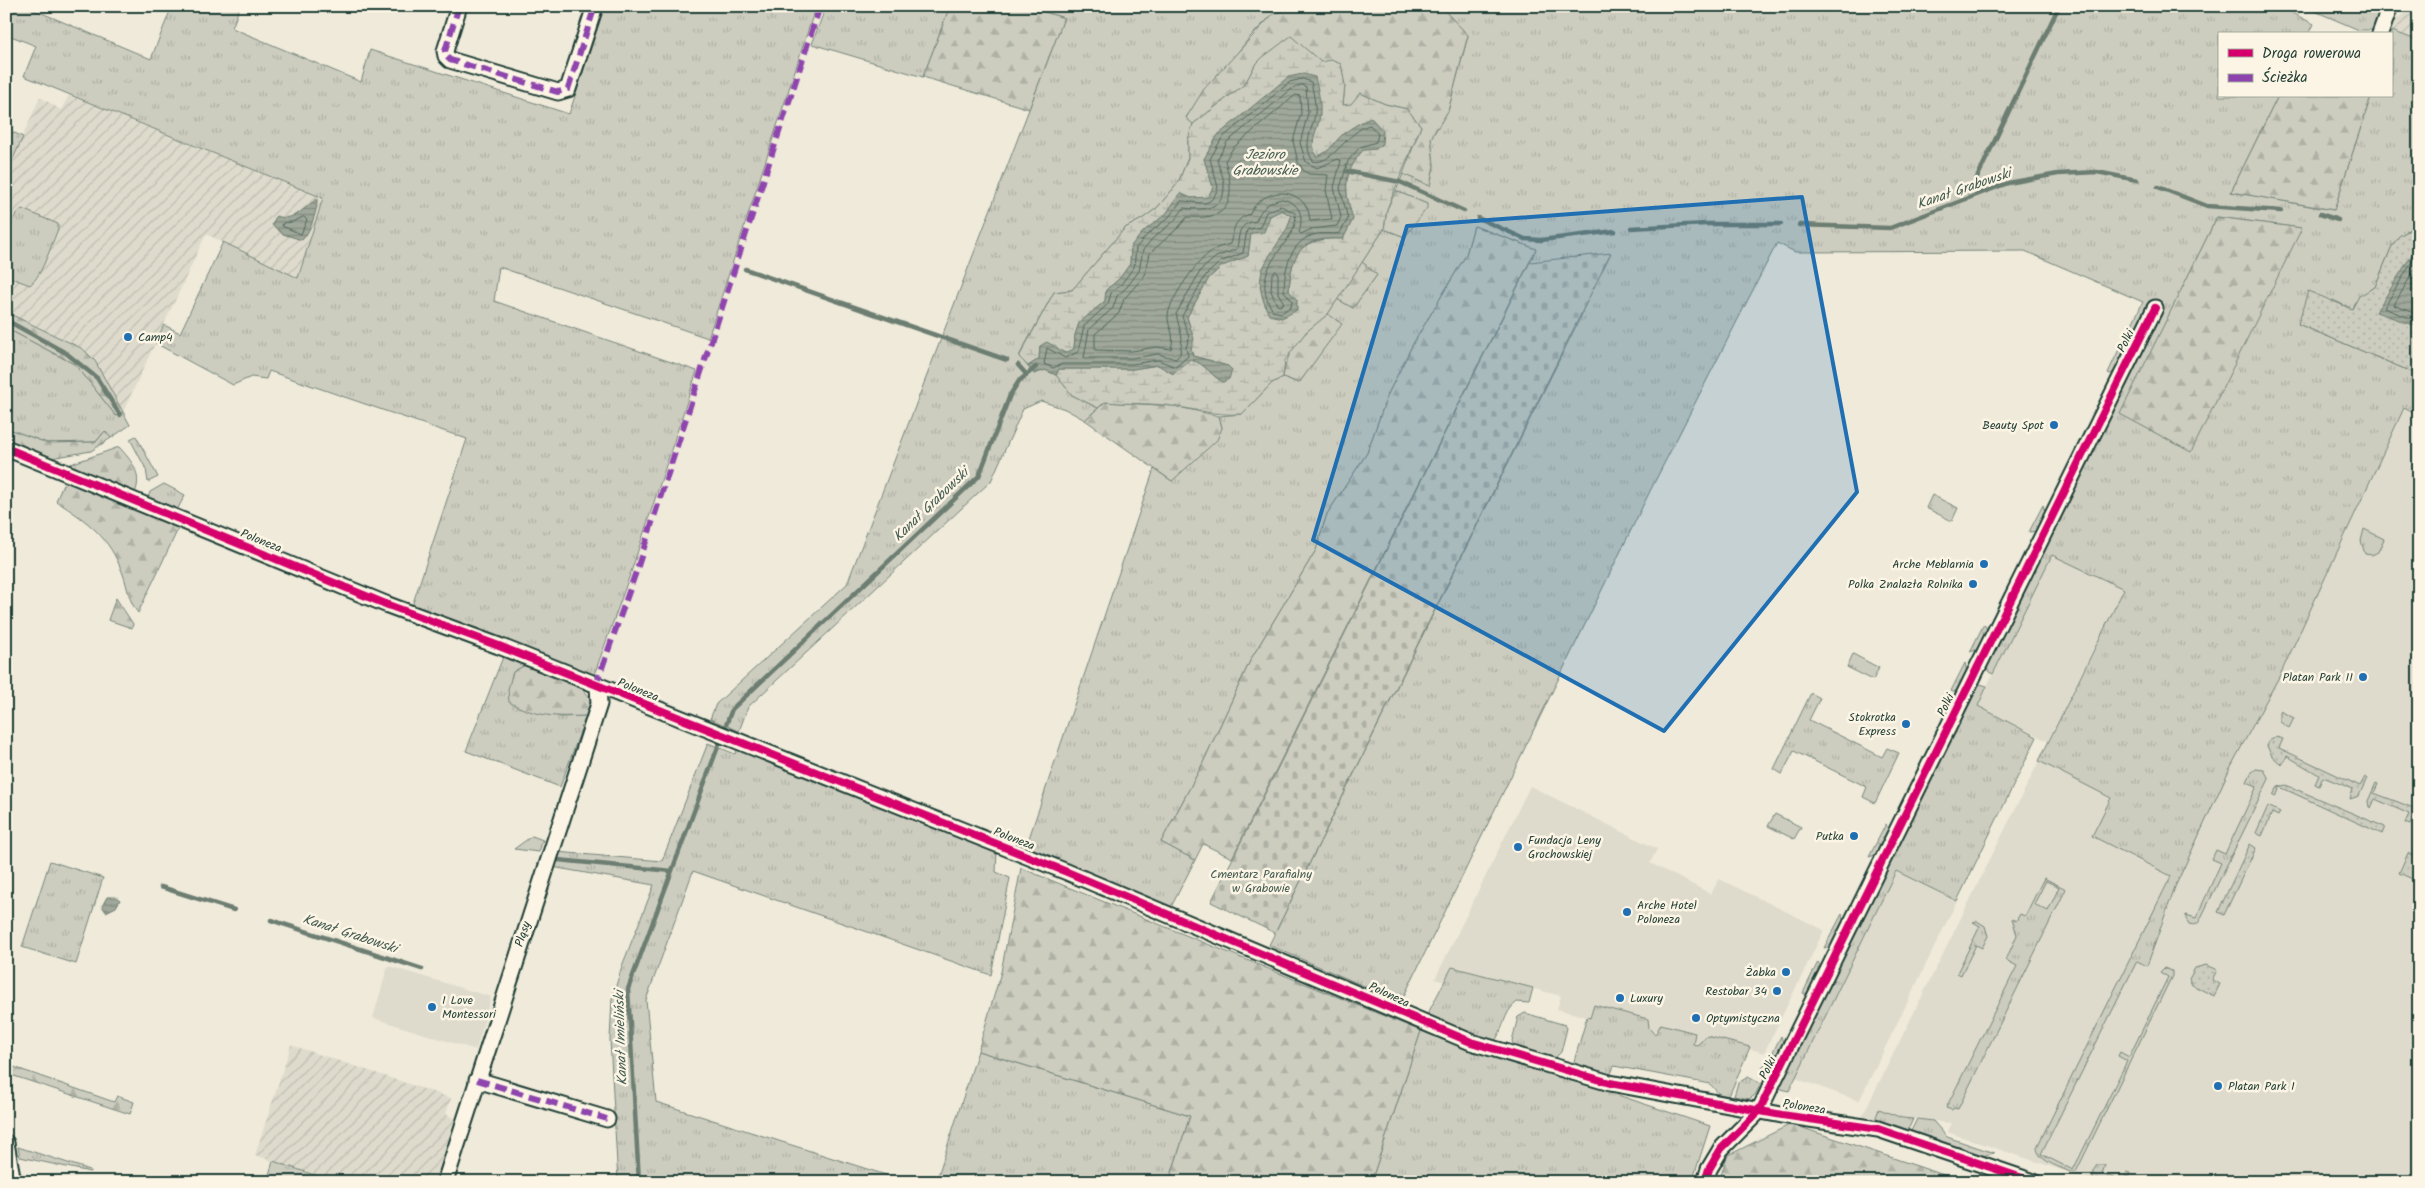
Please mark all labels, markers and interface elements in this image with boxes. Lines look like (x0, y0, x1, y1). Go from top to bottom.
legend (2218, 32, 2392, 98)
text: Droga rowerowa (2262, 42, 2361, 66)
text: Ścieżka (2262, 66, 2307, 90)
water label: Jezioro Grabowskie (1232, 144, 1299, 182)
water label: Kanał Grabowski (1914, 162, 2017, 215)
street label: Polki (2112, 325, 2140, 356)
place label: Camp4 (138, 328, 173, 347)
marker: Camp4 (122, 331, 134, 343)
place label: Beauty Spot (1982, 416, 2044, 435)
marker: Beauty Spot (2048, 419, 2060, 431)
water label: Kanał Grabowski (888, 461, 976, 547)
street label: Poloneza (237, 524, 285, 558)
place label: Arche Meblarnia (1892, 555, 1974, 574)
marker: Arche Meblarnia (1978, 558, 1990, 570)
place label: Polka Znalazła Rolnika (1848, 575, 1963, 594)
marker: Polka Znalazła Rolnika (1967, 578, 1979, 590)
place label: Platan Park II (2282, 668, 2353, 687)
marker: Platan Park II (2357, 671, 2369, 683)
street label: Poloneza (614, 673, 662, 707)
street label: Polki (1932, 689, 1960, 720)
place label: Stokrotka Express (1849, 708, 1896, 741)
marker: Stokrotka Express (1900, 718, 1912, 730)
street label: Poloneza (991, 822, 1038, 856)
place label: Putka (1816, 827, 1844, 846)
marker: Putka (1848, 830, 1860, 842)
place label: Fundacja Leny Grochowskiej (1528, 831, 1601, 864)
marker: Fundacja Leny Grochowskiej (1512, 841, 1524, 853)
park label: Cmentarz Parafialny w Grabowie (1210, 865, 1312, 898)
place label: Arche Hotel Poloneza (1637, 896, 1697, 929)
marker: Arche Hotel Poloneza (1621, 906, 1633, 918)
water label: Kanał Grabowski (300, 908, 403, 960)
street label: Pląsy (510, 918, 536, 949)
place label: Żabka (1745, 963, 1776, 982)
marker: Żabka (1780, 966, 1792, 978)
street label: Poloneza (1365, 977, 1413, 1013)
place label: Restobar 34 (1705, 982, 1767, 1001)
marker: Restobar 34 (1771, 985, 1783, 997)
water label: Kanał Imieliński (608, 988, 634, 1086)
place label: Luxury (1630, 989, 1663, 1008)
place label: I Love Montessori (442, 991, 497, 1024)
marker: Luxury (1614, 992, 1626, 1004)
marker: I Love Montessori (426, 1001, 438, 1013)
place label: Optymistyczna (1706, 1009, 1780, 1028)
marker: Optymistyczna (1690, 1012, 1702, 1024)
street label: Polki (1754, 1052, 1782, 1083)
place label: Platan Park I (2228, 1077, 2295, 1096)
marker: Platan Park I (2212, 1080, 2224, 1092)
street label: Poloneza (1781, 1094, 1827, 1120)

